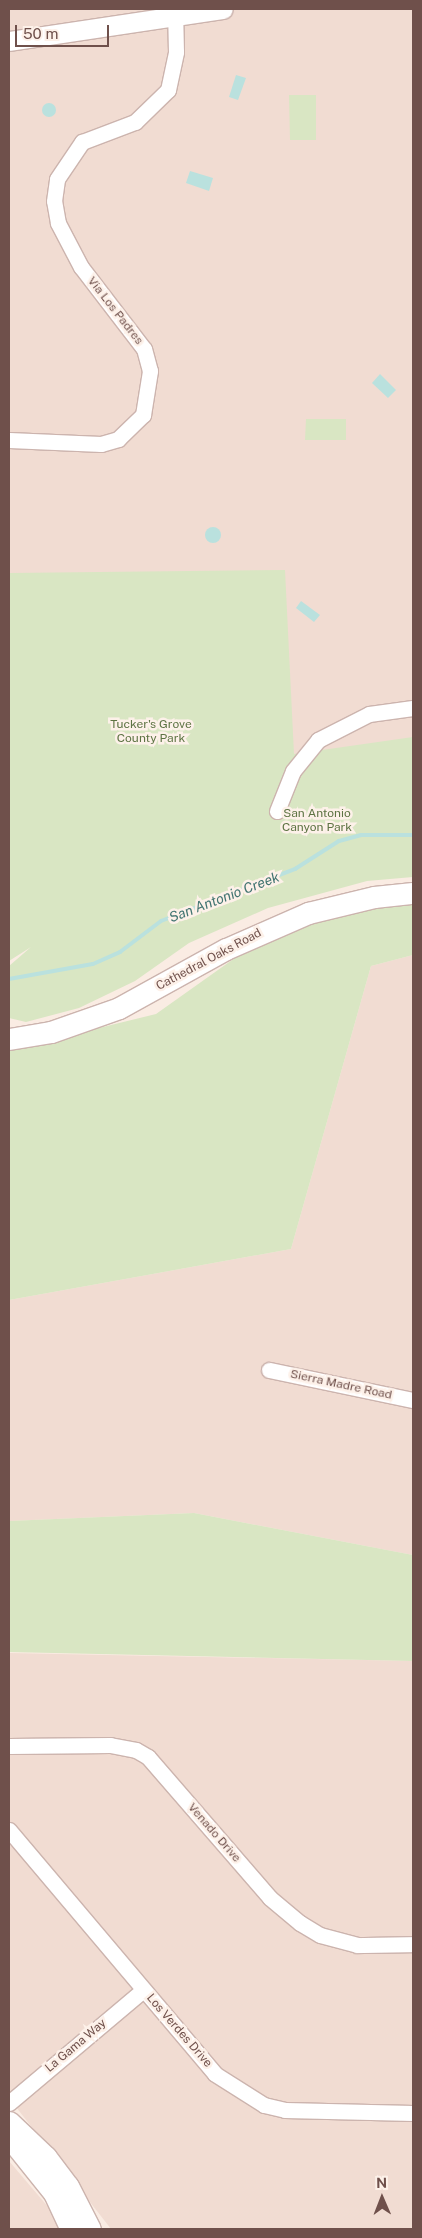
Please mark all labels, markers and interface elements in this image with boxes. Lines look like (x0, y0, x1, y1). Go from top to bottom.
scale bar (18, 15, 111, 47)
text: 50 m (23, 25, 58, 42)
street label: Via Los Padres (84, 274, 146, 348)
park label: Tucker's Grove County Park (110, 718, 192, 746)
park label: San Antonio Canyon Park (282, 807, 352, 835)
water label: San Antonio Creek (166, 868, 282, 926)
street label: Cathedral Oaks Road (154, 926, 264, 994)
street label: Sierra Madre Road (289, 1367, 393, 1403)
street label: Venado Drive (184, 1801, 244, 1865)
street label: Los Verdes Drive (143, 1991, 215, 2071)
street label: La Gama Way (42, 2016, 110, 2076)
north arrow (357, 2173, 407, 2223)
text: N (376, 2175, 387, 2191)

